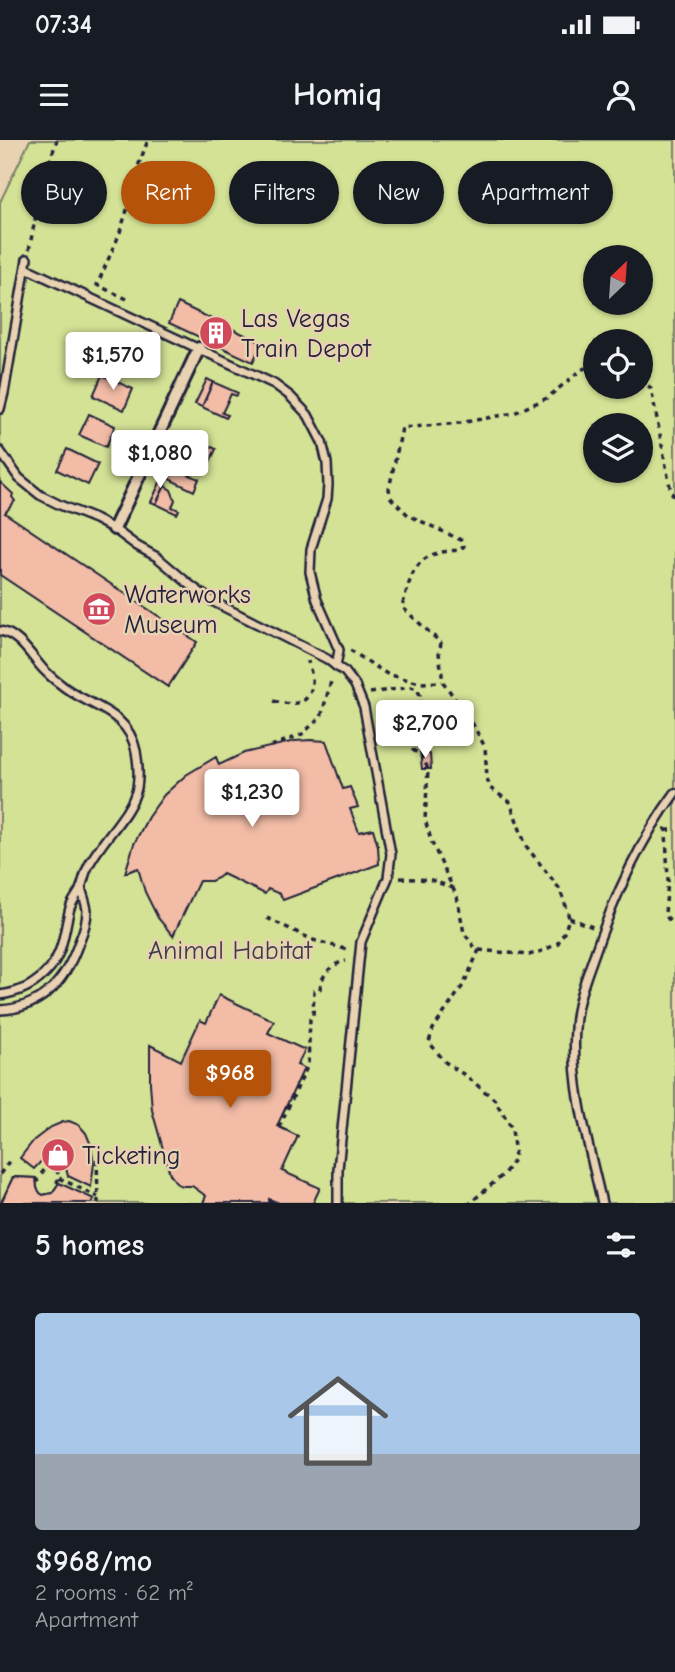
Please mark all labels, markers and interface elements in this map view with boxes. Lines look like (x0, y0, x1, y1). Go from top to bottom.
text: 07:34 (35, 10, 92, 40)
icon: menu (35, 76, 73, 114)
text: Homiq (293, 76, 382, 113)
icon: person (602, 76, 640, 114)
chip: Buy (21, 161, 107, 224)
chip: Rent (121, 161, 215, 224)
chip: Filters (229, 161, 339, 224)
chip: New (353, 161, 444, 224)
chip: Apartment (458, 161, 613, 224)
north arrow (583, 245, 653, 315)
map controls (583, 245, 653, 483)
place label: Las Vegas Train Depot (241, 304, 372, 364)
building icon: Las Vegas Train Depot (197, 314, 235, 352)
button: locate (583, 329, 653, 399)
pin: $1,570 (56, 332, 170, 392)
text: $1,570 (82, 341, 145, 368)
button: layers (583, 413, 653, 483)
pin: $1,080 (103, 430, 217, 490)
text: $1,080 (127, 439, 193, 466)
place label: Waterworks Museum (124, 580, 251, 640)
museum icon: Waterworks Museum (80, 590, 118, 628)
pin: $2,700 (368, 700, 482, 760)
text: $2,700 (392, 709, 458, 736)
pin: $1,230 (195, 770, 309, 829)
text: $1,230 (220, 778, 284, 805)
park label: Animal Habitat (148, 936, 314, 966)
pin: $968 (189, 1051, 271, 1110)
text: $968 (205, 1059, 255, 1086)
shop icon: Ticketing (39, 1136, 77, 1174)
place label: Ticketing (82, 1141, 181, 1171)
icon: filters (602, 1226, 640, 1264)
text: 5 homes (35, 1228, 144, 1263)
icon: home (275, 1358, 401, 1484)
text: $968/mo (35, 1544, 152, 1579)
text: 2 rooms · 62 m² (35, 1579, 193, 1606)
text: Apartment (35, 1606, 138, 1633)

